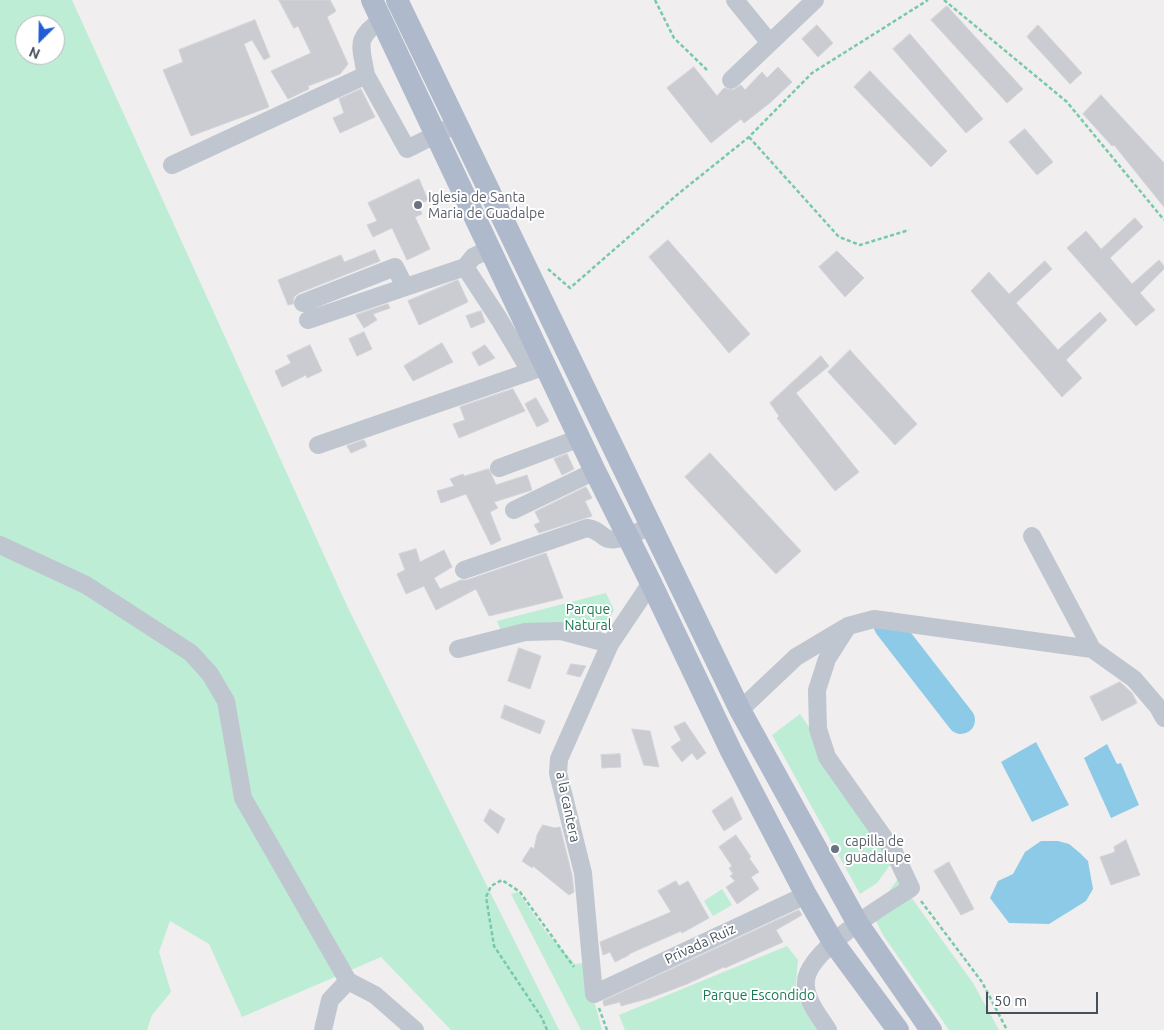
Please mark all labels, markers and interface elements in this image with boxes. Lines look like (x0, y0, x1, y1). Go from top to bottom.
north arrow (15, 15, 65, 65)
text: N (27, 43, 42, 62)
place label: Iglesia de Santa Maria de Guadalpe (428, 189, 545, 222)
marker: Iglesia de Santa Maria de Guadalpe (412, 199, 424, 211)
park label: Parque Natural (565, 601, 611, 634)
street label: a la cantera (552, 770, 584, 844)
place label: capilla de guadalupe (845, 833, 911, 866)
marker: capilla de guadalupe (829, 843, 841, 855)
street label: Privada Ruiz (662, 920, 738, 968)
scale bar (989, 982, 1102, 1014)
park label: Parque Escondido (703, 987, 815, 1003)
text: 50 m (994, 992, 1027, 1009)

